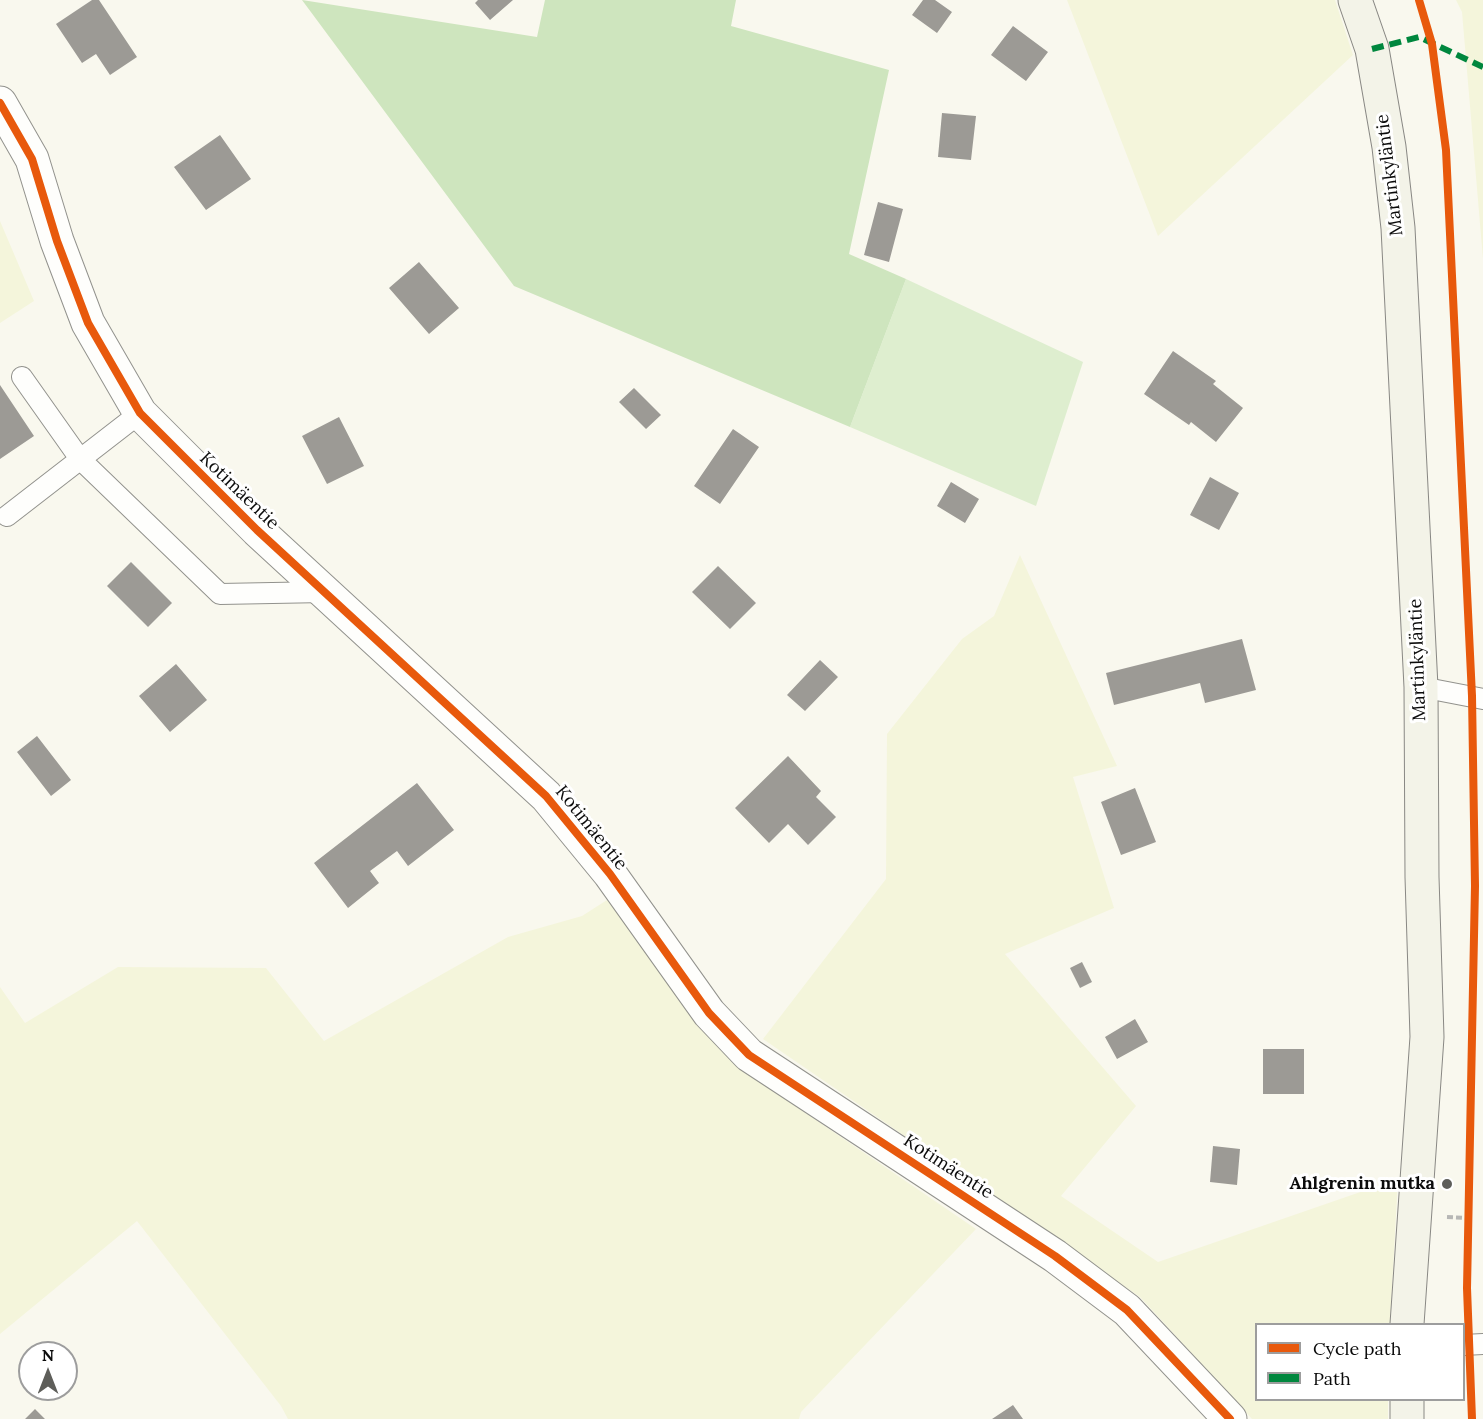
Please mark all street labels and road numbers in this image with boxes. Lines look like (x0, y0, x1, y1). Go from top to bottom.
street label: Martinkyläntie (1372, 113, 1408, 237)
street label: Kotimäentie (195, 448, 283, 534)
street label: Martinkyläntie (1405, 598, 1431, 722)
street label: Kotimäentie (550, 781, 632, 875)
street label: Kotimäentie (899, 1130, 997, 1204)

